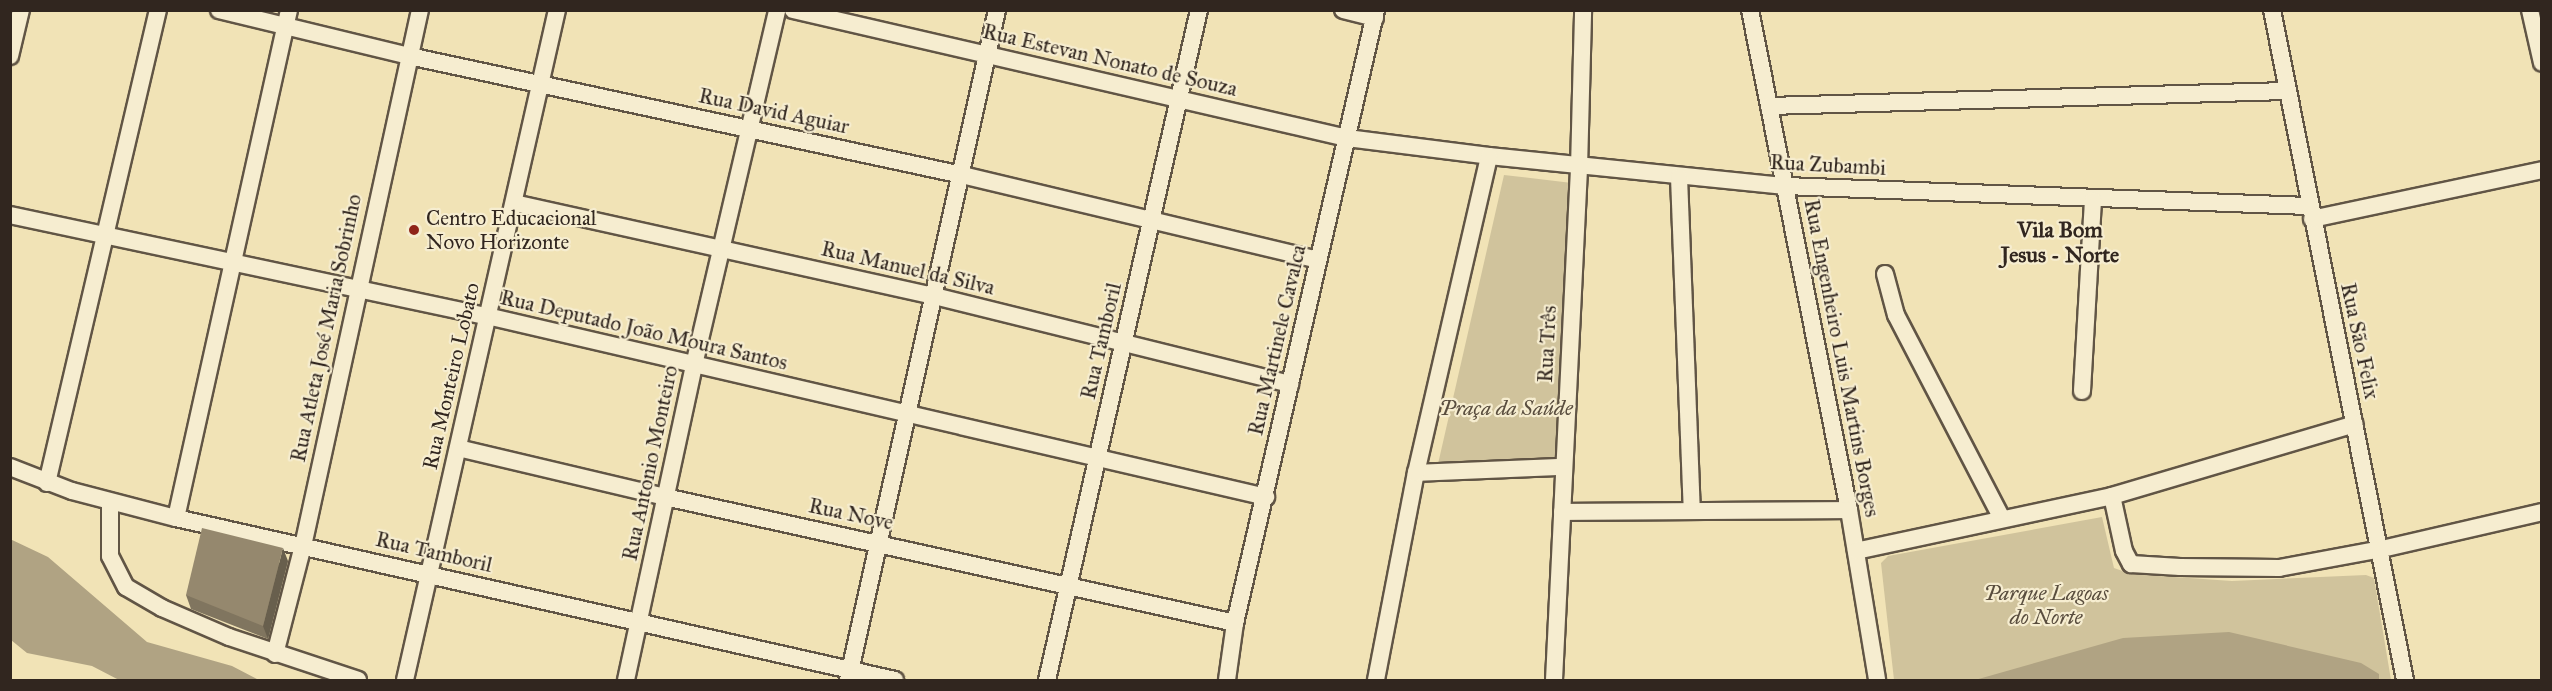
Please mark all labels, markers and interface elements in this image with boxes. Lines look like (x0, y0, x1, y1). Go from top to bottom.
street label: Rua Estevan Nonato de Souza (980, 18, 1240, 102)
street label: Rua David Aguiar (696, 83, 852, 139)
street label: Rua Zubambi (1769, 149, 1887, 181)
street label: Rua Atleta José Maria Sobrinho (285, 192, 367, 464)
street label: Rua Engenheiro Luis Martins Borges (1799, 197, 1885, 519)
place label: Centro Educacional Novo Horizonte (426, 205, 596, 255)
district label: Vila Bom Jesus - Norte (2001, 216, 2119, 268)
marker: Centro Educacional Novo Horizonte (407, 223, 421, 237)
street label: Rua Manuel da Silva (819, 236, 997, 300)
street label: Rua Martinele Cavalca (1243, 242, 1311, 438)
street label: Rua Monteiro Lobato (417, 280, 485, 472)
street label: Rua Tamboril (1075, 280, 1127, 402)
street label: Rua São Felix (2335, 281, 2385, 401)
street label: Rua Deputado João Moura Santos (498, 285, 790, 375)
street label: Rua Três (1532, 305, 1562, 383)
street label: Rua Antonio Monteiro (617, 363, 683, 563)
park label: Praça da Saúde (1439, 395, 1573, 421)
street label: Rua Nove (806, 493, 896, 535)
street label: Rua Tamboril (373, 526, 495, 578)
park label: Parque Lagoas do Norte (1984, 580, 2108, 630)

